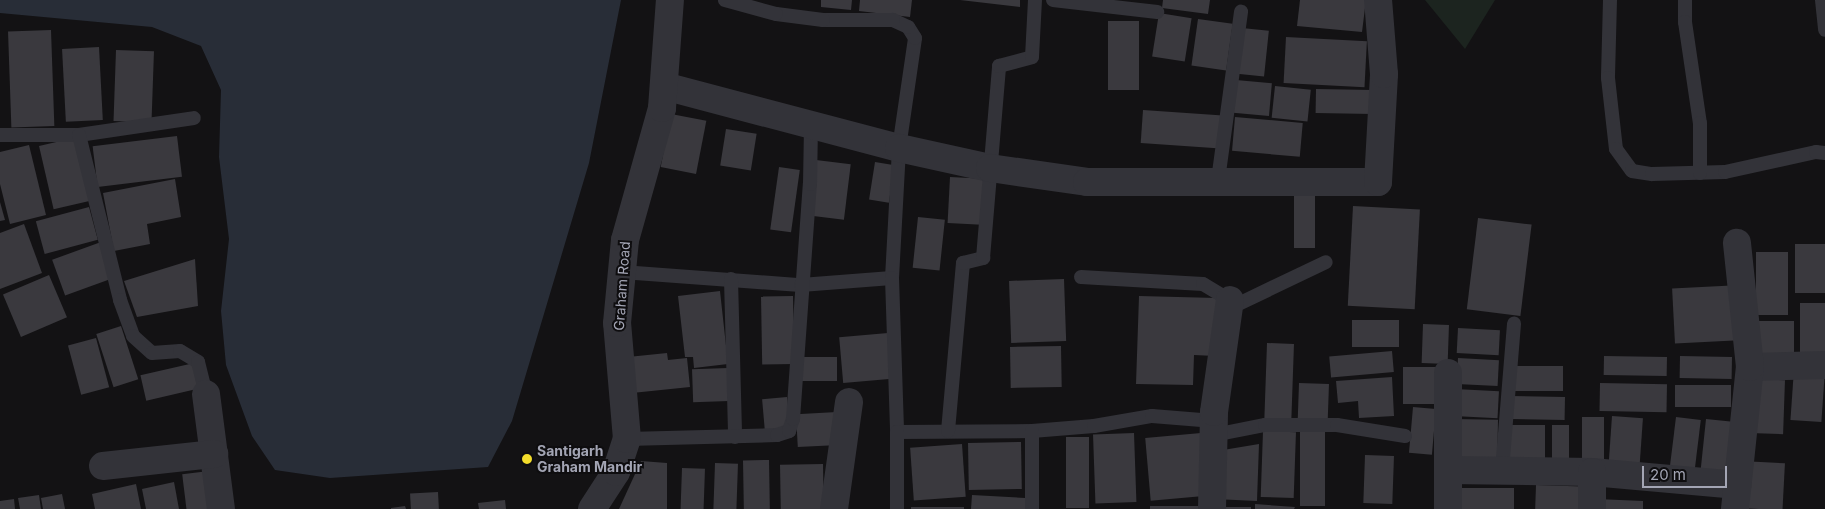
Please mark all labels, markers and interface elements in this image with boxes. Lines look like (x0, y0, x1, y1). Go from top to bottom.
street label: Graham Road (610, 241, 634, 331)
place label: Santigarh Graham Mandir (537, 443, 642, 476)
marker: Santigarh Graham Mandir (521, 453, 533, 465)
scale bar (1645, 456, 1730, 488)
text: 20 m (1650, 465, 1686, 484)

